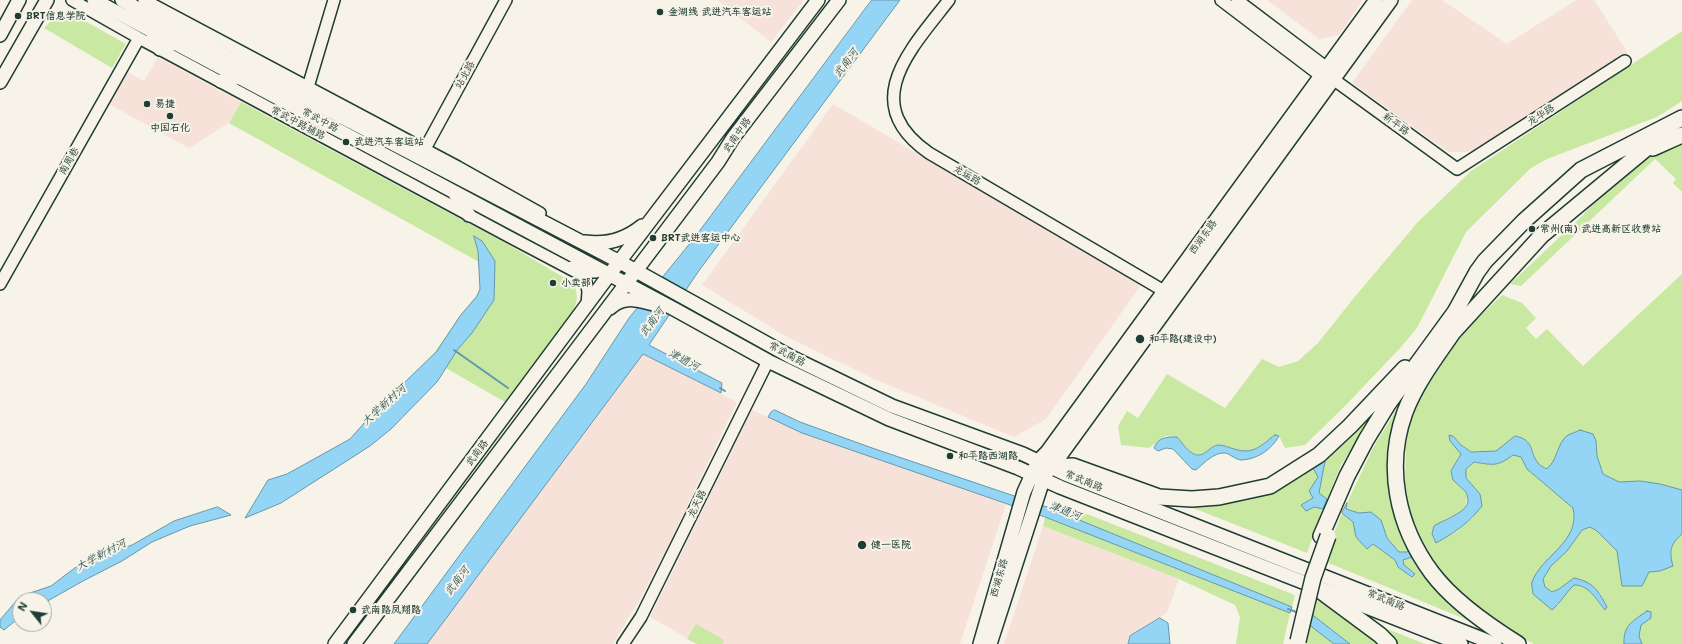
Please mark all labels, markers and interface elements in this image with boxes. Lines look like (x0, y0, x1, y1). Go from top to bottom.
place label: 金湖线 武进汽车客运站 (668, 6, 772, 18)
marker: 金湖线 武进汽车客运站 (655, 7, 665, 17)
place label: BRT信息学院 (26, 10, 86, 22)
marker: BRT信息学院 (13, 11, 23, 21)
water label: 武南河 (831, 46, 861, 80)
street label: 站北路 (452, 59, 478, 91)
place label: 易捷 (155, 98, 175, 110)
marker: 易捷 (142, 99, 152, 109)
street label: 龙华路 (1525, 102, 1557, 128)
street label: 常武中路辅路 (269, 104, 327, 142)
street label: 常武中路 (300, 105, 340, 135)
street label: 新平路 (1380, 110, 1412, 138)
marker: 中国石化 (165, 111, 175, 121)
street label: 武南中路 (721, 115, 753, 155)
place label: 中国石化 (150, 122, 190, 134)
place label: 武进汽车客运站 (354, 136, 424, 148)
marker: 武进汽车客运站 (341, 137, 351, 147)
street label: 南周巷 (56, 145, 82, 177)
street label: 龙运路 (951, 162, 983, 188)
street label: 西湖东路 (1186, 217, 1220, 257)
place label: 常州(南) 武进高新区收费站 (1540, 223, 1661, 235)
marker: 常州(南) 武进高新区收费站 (1527, 224, 1537, 234)
place label: BRT武进客运中心 (661, 232, 741, 244)
marker: BRT武进客运中心 (648, 233, 658, 243)
place label: 小卖部 (561, 277, 591, 289)
marker: 小卖部 (548, 278, 558, 288)
water label: 武南河 (637, 305, 667, 339)
marker: 和平路(建设中) (1134, 333, 1146, 345)
place label: 和平路(建设中) (1149, 333, 1217, 345)
street label: 常武南路 (767, 339, 807, 369)
water label: 津通河 (666, 346, 702, 374)
water label: 大学新村河 (359, 382, 409, 428)
street label: 武南路 (463, 437, 491, 469)
place label: 和平路西湖路 (958, 450, 1018, 462)
marker: 和平路西湖路 (945, 451, 955, 461)
street label: 常武南路 (1063, 468, 1105, 494)
street label: 龙天路 (685, 488, 709, 520)
water label: 津通河 (1047, 499, 1083, 523)
water label: 大学新村河 (74, 536, 128, 574)
marker: 健一医院 (856, 539, 868, 551)
place label: 健一医院 (871, 539, 911, 551)
street label: 西湖东路 (988, 557, 1010, 599)
water label: 武南河 (442, 564, 472, 598)
street label: 常武南路 (1365, 587, 1407, 613)
north arrow (12, 592, 52, 632)
text: N (13, 599, 31, 614)
place label: 武南路凤翔路 (361, 604, 421, 616)
marker: 武南路凤翔路 (348, 605, 358, 615)

